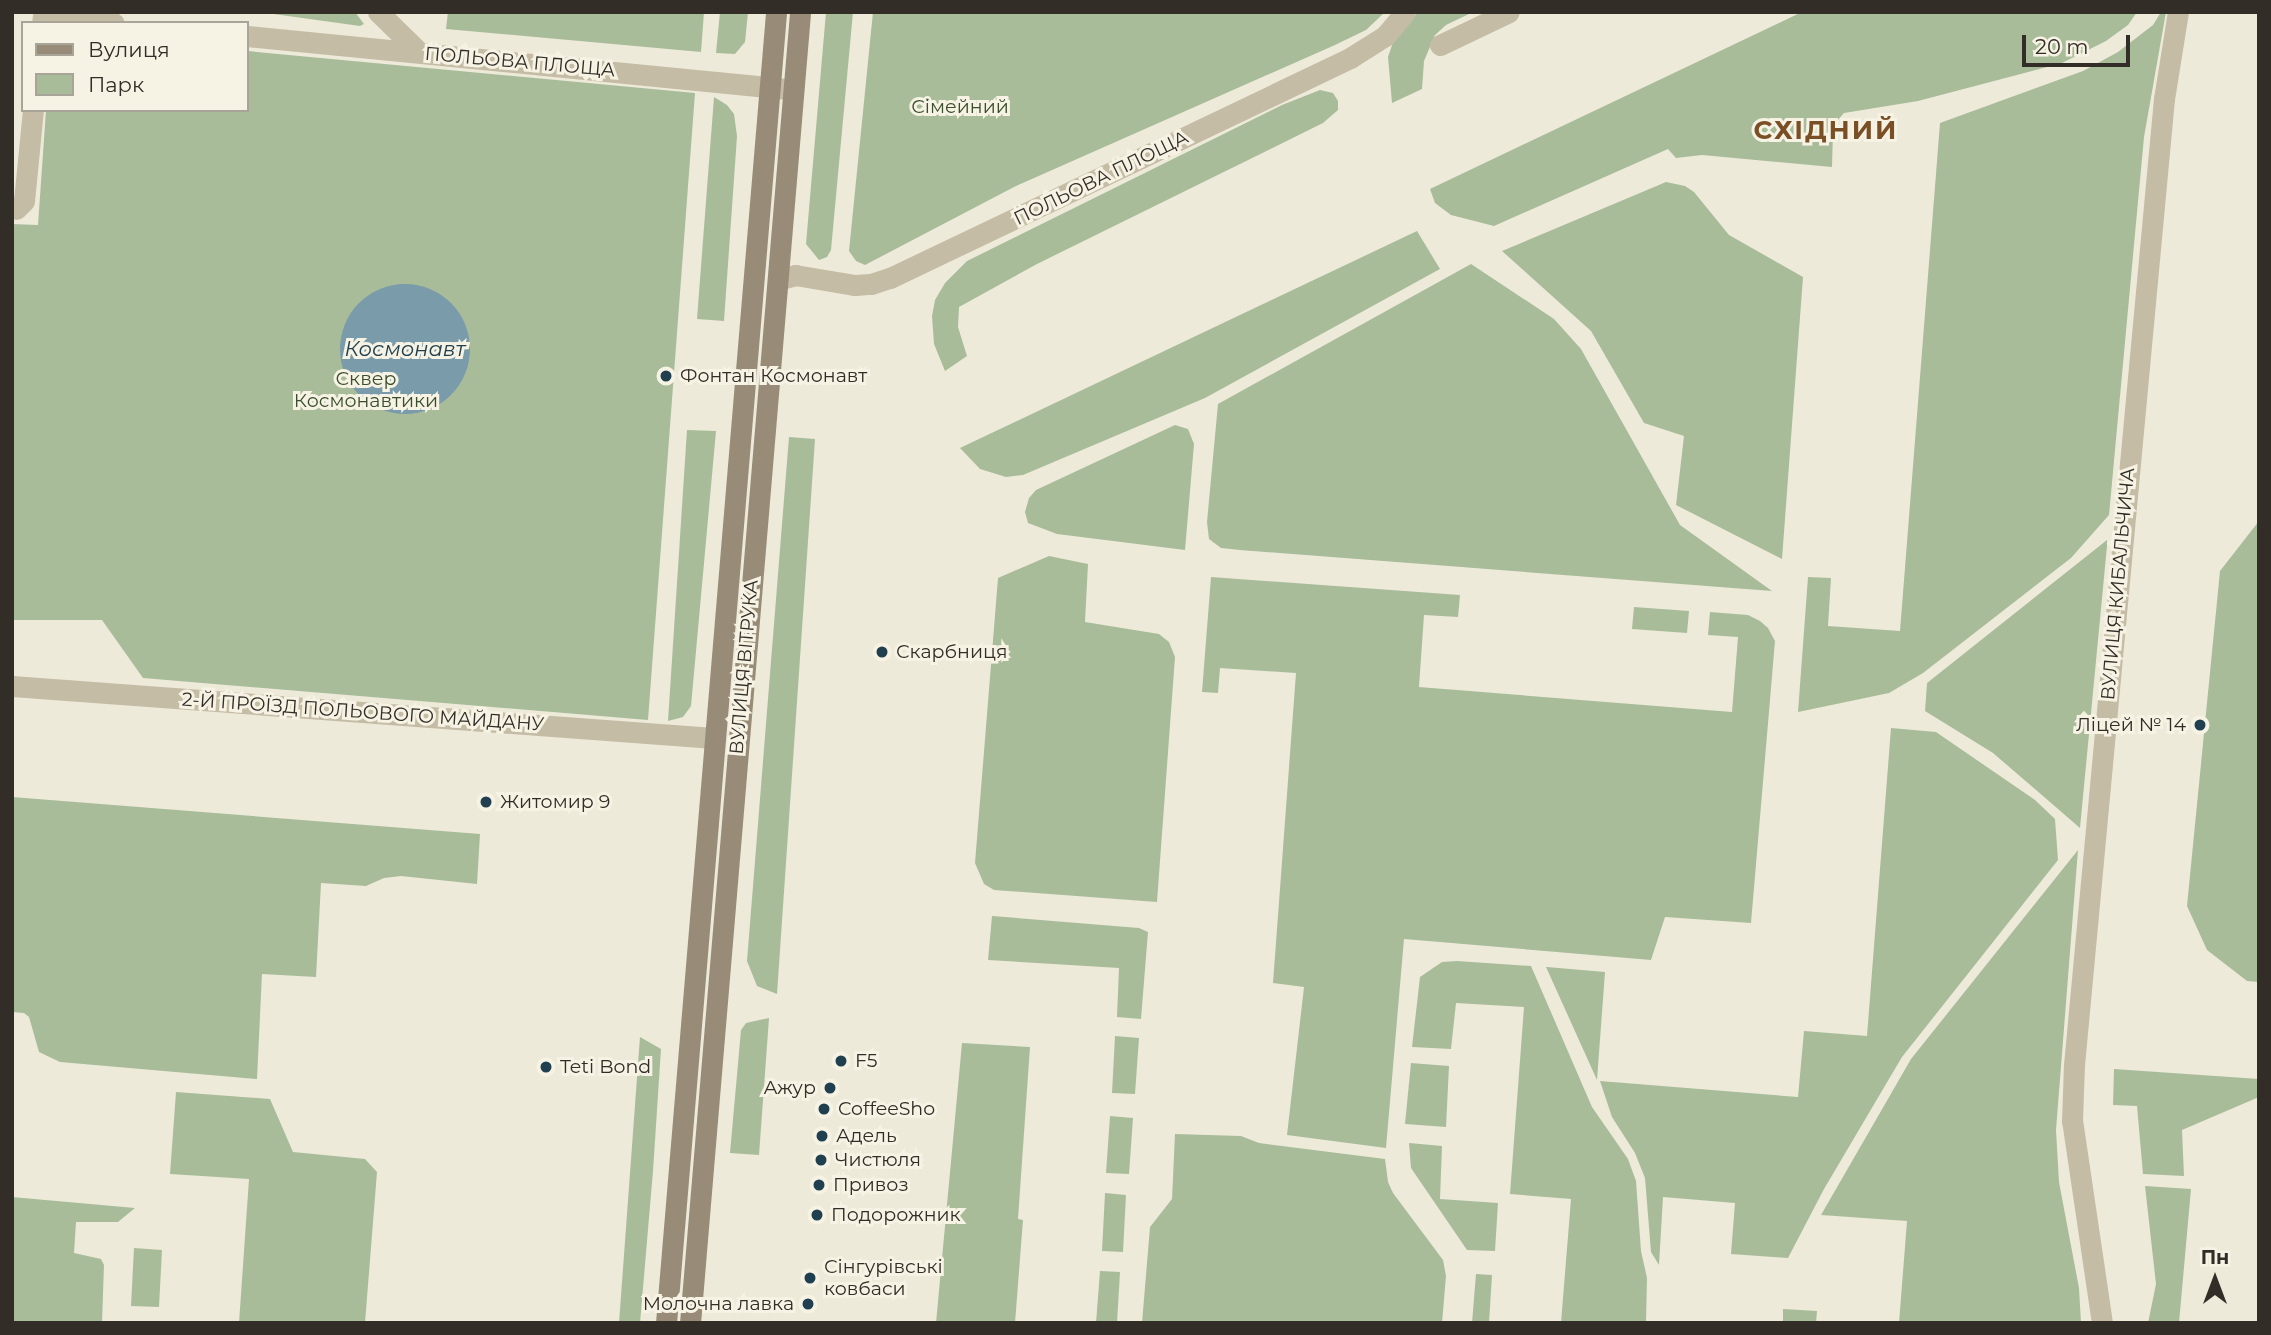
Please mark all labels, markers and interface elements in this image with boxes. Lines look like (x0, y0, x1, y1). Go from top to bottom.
legend (21, 21, 248, 112)
scale bar (2026, 21, 2134, 65)
text: 20 m (2035, 34, 2089, 59)
text: Вулиця (88, 37, 170, 62)
street label: ПОЛЬОВА ПЛОЩА (424, 42, 616, 82)
text: Парк (88, 72, 144, 97)
park label: Сімейний (911, 96, 1009, 118)
district label: СХІДНИЙ (1754, 115, 1898, 147)
street label: ПОЛЬОВА ПЛОЩА (1010, 126, 1192, 230)
water label: Космонавт (344, 336, 466, 362)
place label: Фонтан Космонавт (680, 365, 867, 387)
park label: Сквер Космонавтики (294, 368, 438, 412)
marker: Фонтан Космонавт (658, 368, 674, 384)
street label: ВУЛИЦЯ КИБАЛЬЧИЧА (2096, 467, 2140, 701)
street label: ВУЛИЦЯ ВІТРУКА (725, 579, 763, 755)
place label: Скарбниця (896, 641, 1007, 663)
marker: Скарбниця (874, 644, 890, 660)
street label: 2-Й ПРОЇЗД ПОЛЬОВОГО МАЙДАНУ (181, 688, 545, 736)
place label: Ліцей № 14 (2076, 714, 2186, 736)
marker: Ліцей № 14 (2192, 717, 2208, 733)
place label: Житомир 9 (500, 791, 610, 813)
marker: Житомир 9 (478, 794, 494, 810)
place label: F5 (855, 1050, 877, 1072)
marker: F5 (833, 1053, 849, 1069)
place label: Teti Bond (560, 1056, 651, 1078)
marker: Teti Bond (538, 1059, 554, 1075)
place label: Ажур (764, 1077, 816, 1099)
marker: Ажур (822, 1080, 838, 1096)
place label: CoffeeSho (838, 1098, 935, 1120)
marker: CoffeeSho (816, 1101, 832, 1117)
place label: Адель (836, 1125, 897, 1147)
marker: Адель (814, 1128, 830, 1144)
place label: Чистюля (835, 1149, 921, 1171)
marker: Чистюля (813, 1152, 829, 1168)
place label: Привоз (833, 1174, 909, 1196)
marker: Привоз (811, 1177, 827, 1193)
place label: Подорожник (831, 1204, 961, 1226)
marker: Подорожник (809, 1207, 825, 1223)
north arrow (2180, 1244, 2250, 1314)
text: Пн (2201, 1246, 2229, 1269)
place label: Сінгурівські ковбаси (824, 1256, 943, 1300)
marker: Сінгурівські ковбаси (802, 1270, 818, 1286)
place label: Молочна лавка (643, 1293, 794, 1315)
marker: Молочна лавка (800, 1296, 816, 1312)

